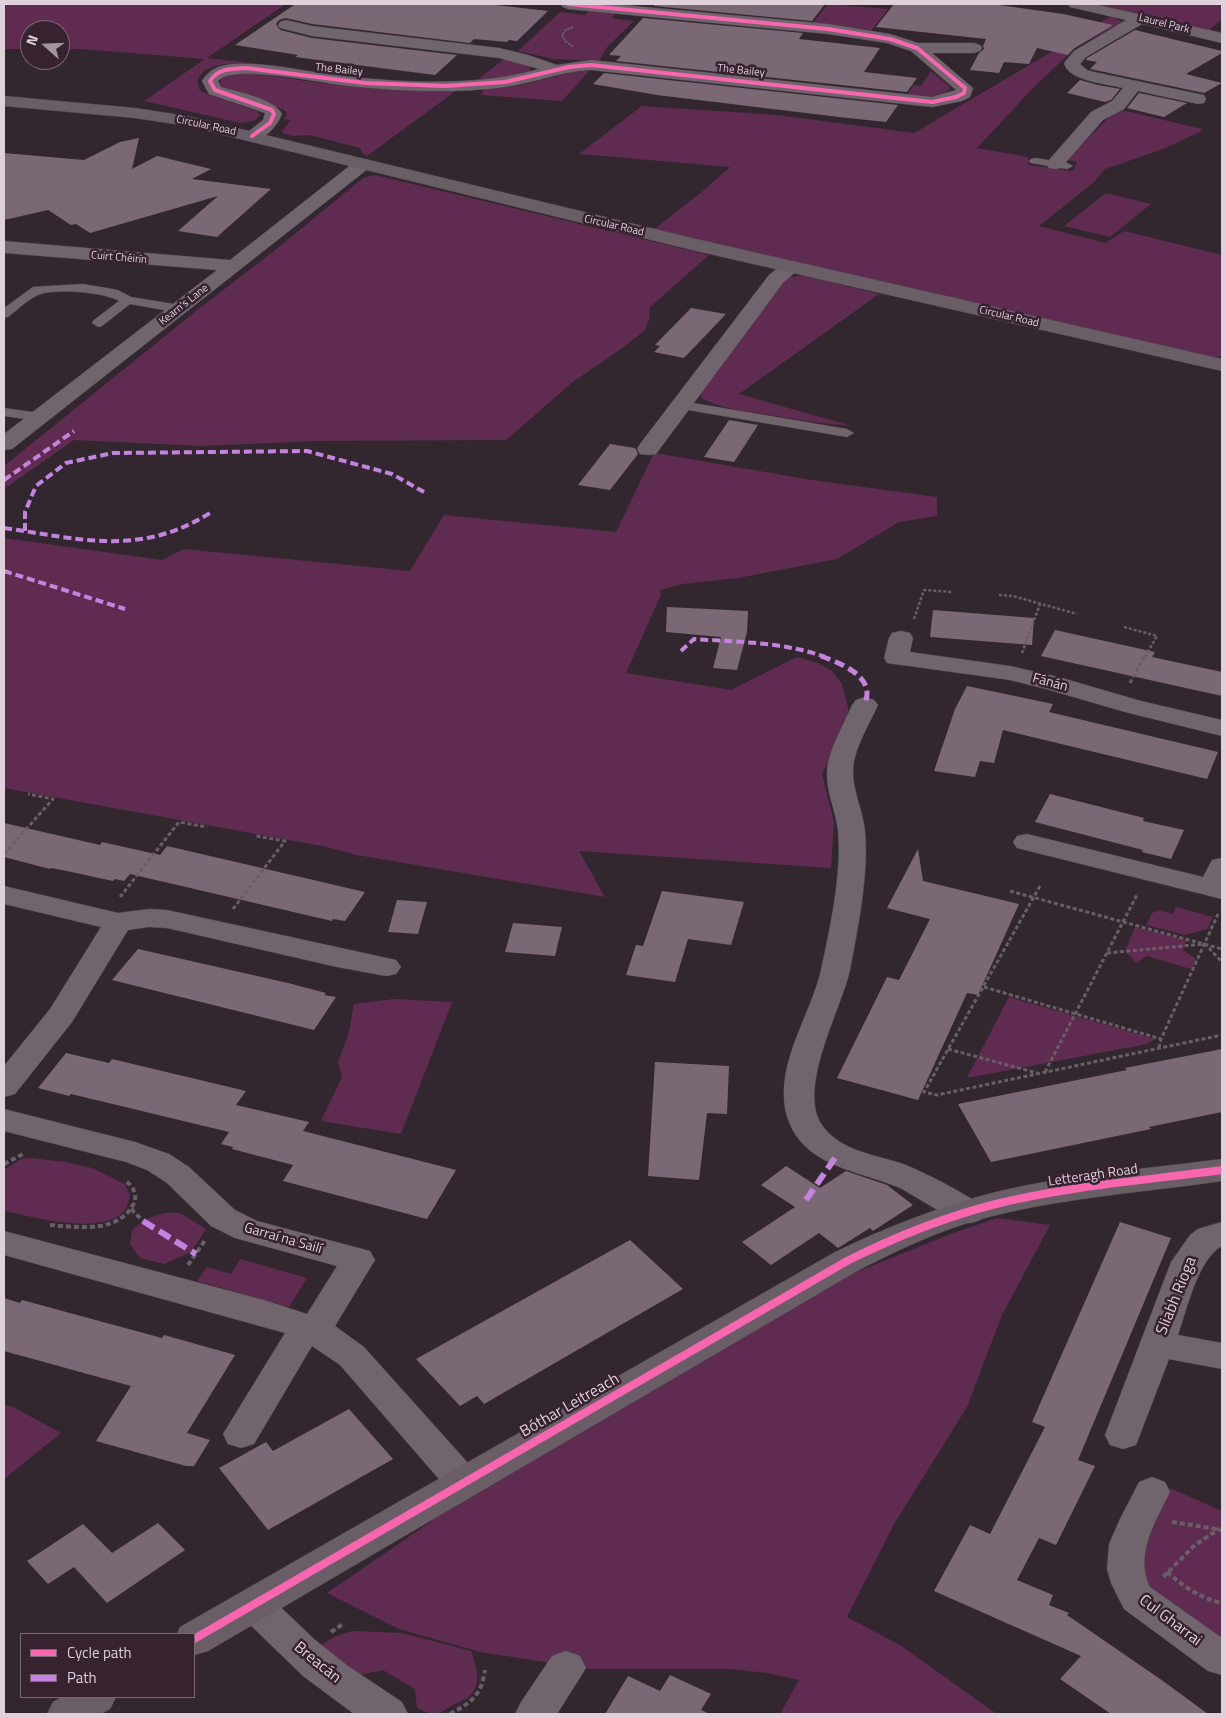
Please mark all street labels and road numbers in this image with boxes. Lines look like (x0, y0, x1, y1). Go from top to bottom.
street label: Laurel Park (1137, 11, 1191, 37)
street label: The Bailey (315, 61, 363, 79)
street label: The Bailey (717, 62, 765, 80)
street label: Circular Road (175, 113, 237, 139)
street label: Circular Road (583, 213, 645, 239)
street label: Cuirt Chéirín (90, 249, 148, 267)
street label: Kearn's Lane (157, 282, 211, 328)
street label: Circular Road (978, 304, 1040, 330)
street label: Fánán (1030, 670, 1070, 696)
street label: Letteragh Road (1047, 1161, 1139, 1191)
street label: Garraí na Sailí (242, 1220, 324, 1258)
street label: Sliabh Rioga (1153, 1254, 1201, 1338)
street label: Bóthar Leitreach (517, 1370, 623, 1442)
street label: Cul Gharrai (1135, 1591, 1205, 1651)
street label: Breacán (290, 1638, 344, 1688)

